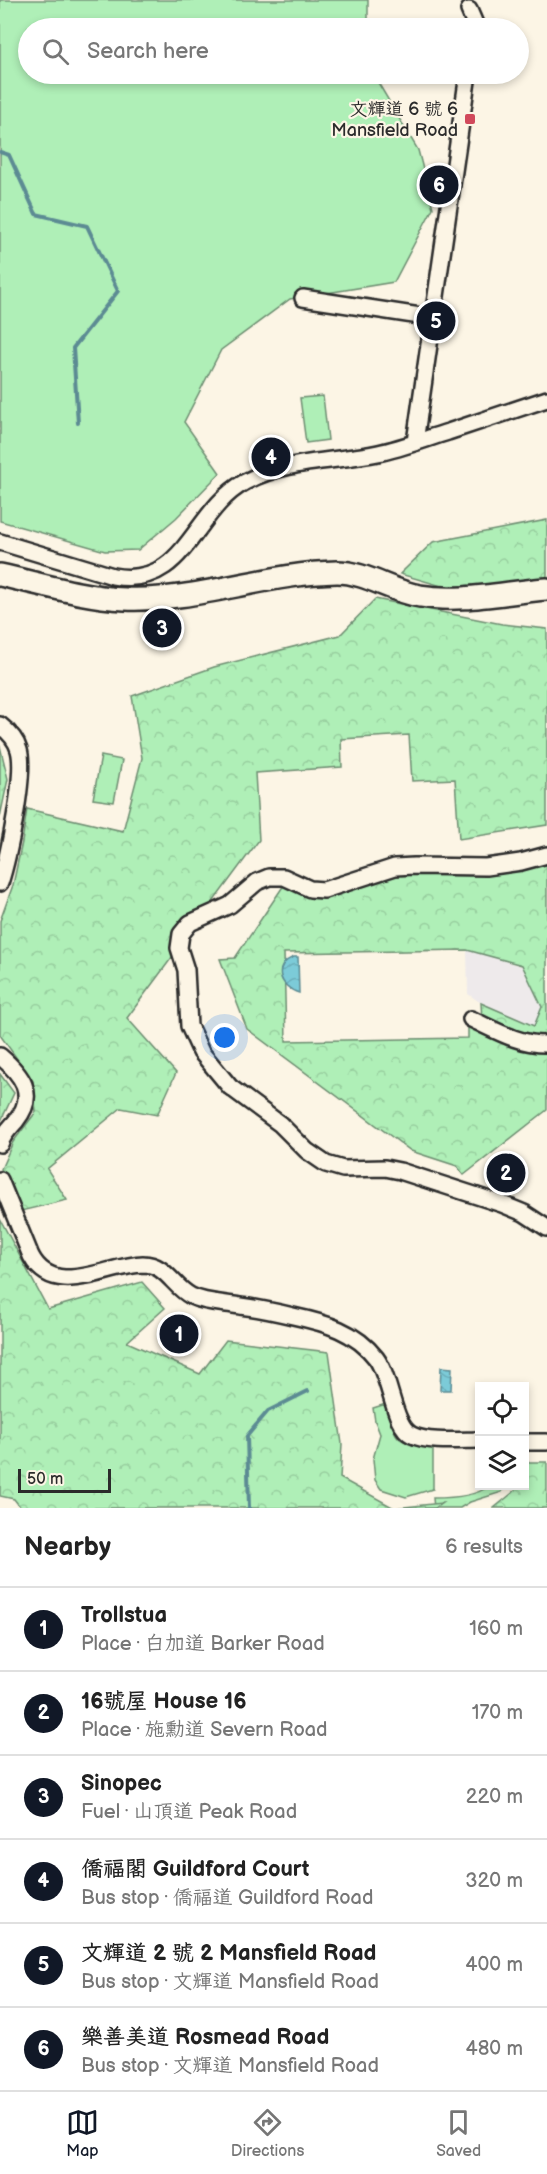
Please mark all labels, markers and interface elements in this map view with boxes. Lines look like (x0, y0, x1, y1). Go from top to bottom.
search box (18, 18, 529, 84)
icon: search (39, 35, 72, 68)
text: Search here (87, 38, 209, 65)
place label: 文輝道 6 號 6 Mansfield Road (331, 99, 458, 141)
marker: 文輝道 6 號 6 Mansfield Road (463, 112, 477, 126)
pin: 6 (420, 162, 458, 207)
pin: 5 (416, 298, 456, 344)
pin: 4 (252, 434, 290, 480)
pin: 3 (142, 606, 182, 650)
your location (210, 1023, 239, 1052)
pin: 2 (486, 1150, 526, 1196)
pin: 1 (160, 1312, 198, 1356)
map controls (475, 1382, 529, 1490)
button: locate (475, 1382, 529, 1436)
button: layers (475, 1436, 529, 1490)
scale bar (18, 1466, 111, 1494)
text: 50 m (27, 1470, 63, 1489)
text: Nearby (24, 1532, 111, 1563)
text: 6 results (445, 1535, 523, 1559)
text: Trollstua (81, 1602, 167, 1629)
text: 1 (39, 1617, 48, 1641)
text: 160 m (469, 1617, 523, 1641)
text: Place · 白加道 Barker Road (81, 1632, 325, 1656)
text: 16號屋 House 16 (81, 1688, 247, 1715)
text: 2 (38, 1701, 49, 1725)
text: 170 m (472, 1701, 523, 1725)
text: Place · 施勳道 Severn Road (81, 1718, 328, 1742)
text: Sinopec (81, 1770, 162, 1797)
text: 3 (38, 1785, 49, 1809)
text: 220 m (466, 1785, 523, 1809)
text: Fuel · 山頂道 Peak Road (81, 1800, 297, 1824)
text: 僑福閣 Guildford Court (81, 1856, 309, 1883)
text: 4 (38, 1869, 49, 1893)
text: 320 m (465, 1869, 523, 1893)
text: Bus stop · 僑福道 Guildford Road (81, 1886, 373, 1910)
text: 文輝道 2 號 2 Mansfield Road (81, 1940, 376, 1967)
text: 5 (38, 1953, 49, 1977)
text: 400 m (465, 1953, 523, 1977)
text: Bus stop · 文輝道 Mansfield Road (81, 1970, 379, 1994)
text: 樂善美道 Rosmead Road (81, 2024, 329, 2051)
text: 6 (37, 2037, 50, 2061)
text: 480 m (465, 2037, 523, 2061)
text: Bus stop · 文輝道 Mansfield Road (81, 2054, 379, 2078)
tab: Map (66, 2106, 99, 2161)
tab: Directions (231, 2106, 304, 2161)
tab: Saved (436, 2106, 481, 2161)

